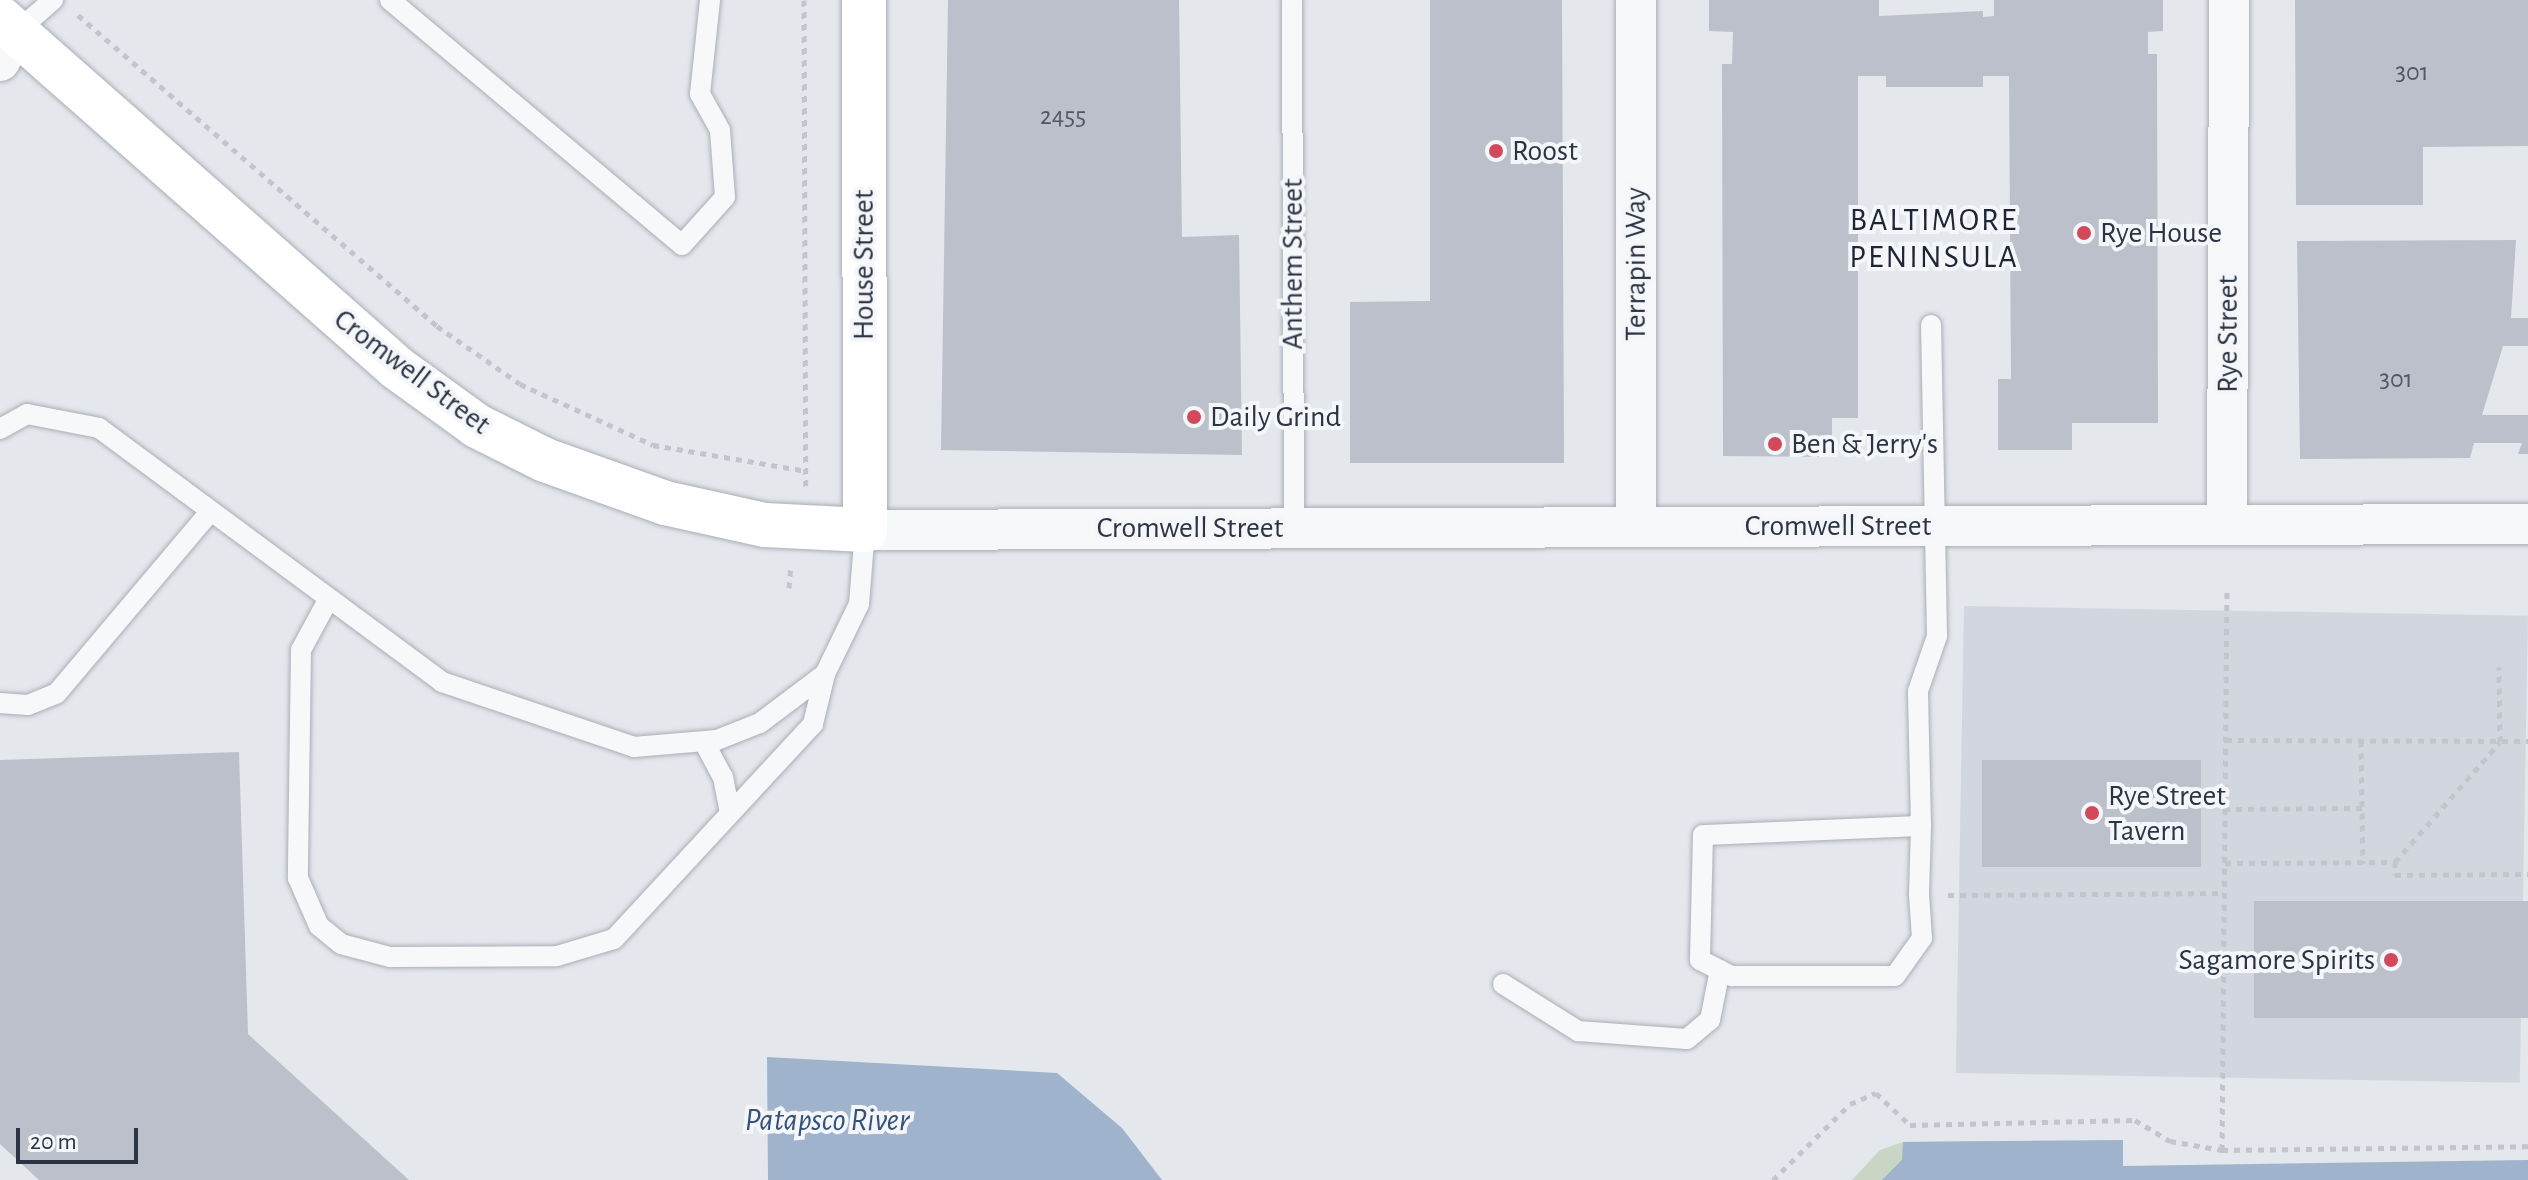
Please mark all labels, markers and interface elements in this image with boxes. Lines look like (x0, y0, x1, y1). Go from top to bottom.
house number: 301 (2395, 57, 2429, 89)
house number: 2455 (1040, 101, 1086, 133)
place label: Roost (1512, 133, 1578, 169)
marker: Roost (1487, 142, 1505, 160)
street label: Anthem Street (1275, 178, 1311, 350)
street label: Terrapin Way (1618, 187, 1654, 341)
street label: House Street (846, 190, 882, 340)
district label: BALTIMORE PENINSULA (1849, 202, 2019, 277)
place label: Rye House (2100, 215, 2222, 251)
marker: Rye House (2075, 224, 2093, 242)
street label: Rye Street (2210, 275, 2246, 393)
street label: Cromwell Street (327, 301, 497, 443)
house number: 301 (2379, 364, 2413, 396)
place label: Daily Grind (1210, 399, 1341, 435)
marker: Daily Grind (1185, 408, 1203, 426)
place label: Ben & Jerry's (1791, 426, 1938, 462)
marker: Ben & Jerry's (1766, 435, 1784, 453)
street label: Cromwell Street (1745, 508, 1931, 544)
street label: Cromwell Street (1097, 510, 1283, 546)
place label: Rye Street Tavern (2108, 778, 2226, 848)
marker: Rye Street Tavern (2083, 804, 2101, 822)
place label: Sagamore Spirits (2179, 942, 2375, 978)
marker: Sagamore Spirits (2382, 951, 2400, 969)
water label: Patapsco River (745, 1101, 909, 1139)
scale bar (20, 1112, 142, 1162)
text: 20 m (30, 1130, 77, 1154)

